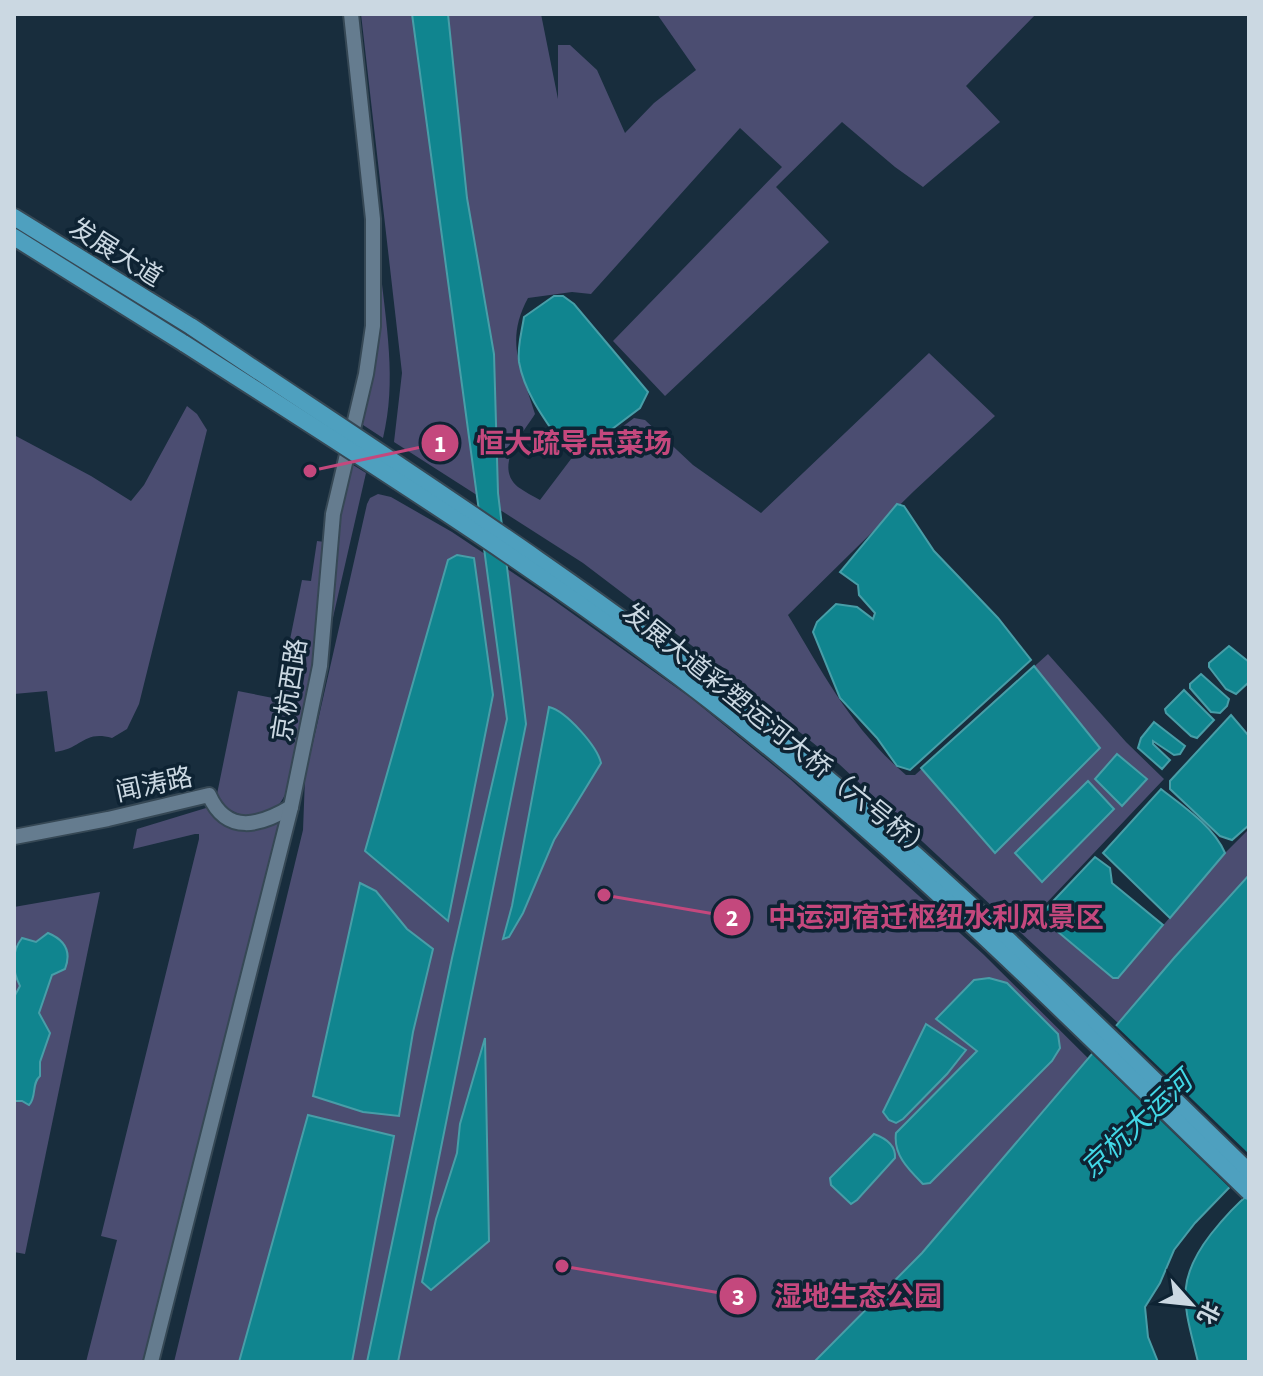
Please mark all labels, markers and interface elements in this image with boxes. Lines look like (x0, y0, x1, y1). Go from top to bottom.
street label: 发展大道 (62, 209, 170, 296)
callout: 恒大疏导点菜场 (420, 417, 688, 469)
text: 恒大疏导点菜场 (476, 424, 672, 464)
text: 1 (434, 427, 446, 462)
street label: 发展大道彩塑运河大桥（六号桥） (614, 594, 941, 868)
street label: 京杭西路 (263, 636, 316, 744)
street label: 闻涛路 (112, 758, 196, 811)
callout: 中运河宿迁枢纽水利风景区 (712, 891, 1120, 943)
text: 中运河宿迁枢纽水利风景区 (768, 898, 1104, 938)
text: 2 (726, 901, 738, 936)
water label: 京杭大运河 (1072, 1059, 1205, 1187)
north arrow (1151, 1264, 1231, 1344)
callout: 湿地生态公园 (718, 1270, 958, 1322)
text: 湿地生态公园 (774, 1277, 942, 1317)
text: 3 (732, 1280, 744, 1315)
text: 北 (1189, 1296, 1227, 1330)

